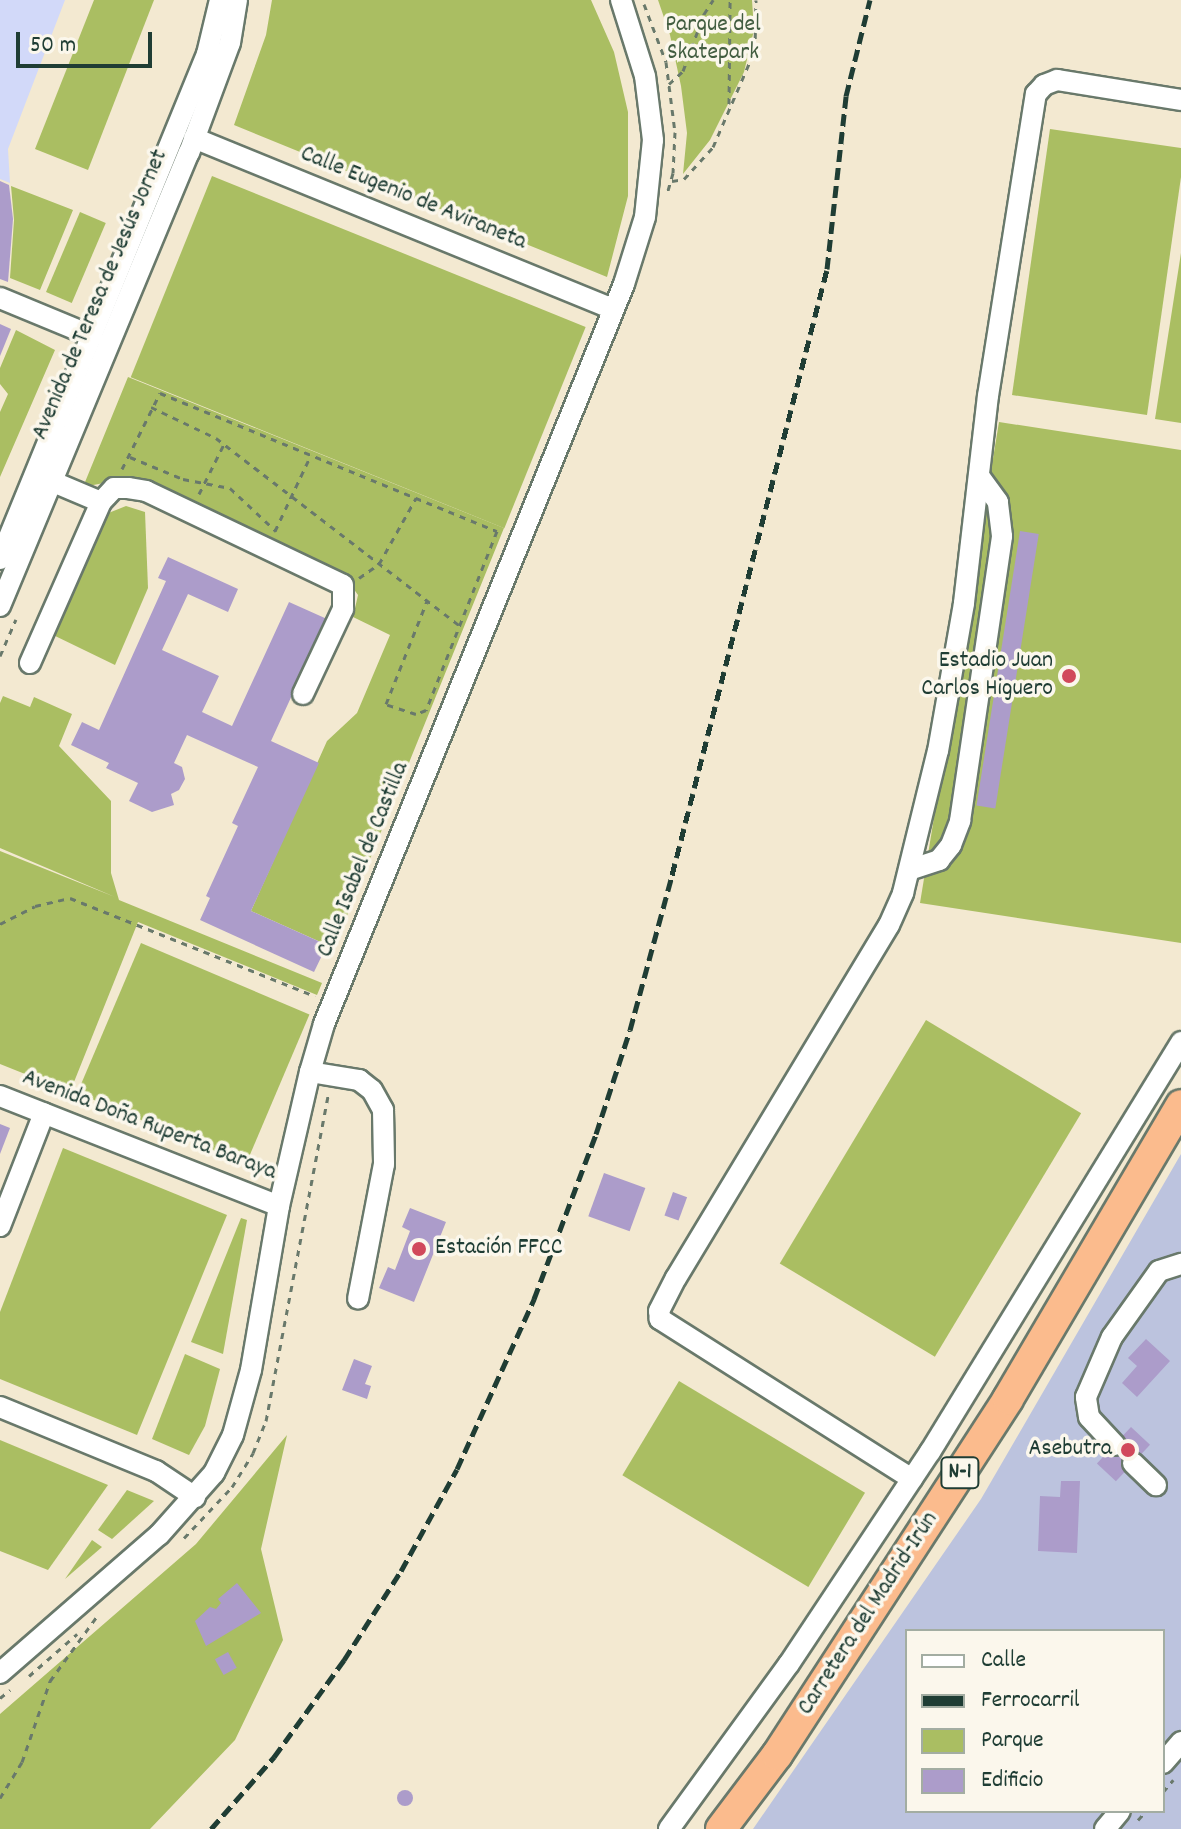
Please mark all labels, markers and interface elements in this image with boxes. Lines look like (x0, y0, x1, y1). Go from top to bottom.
park label: Parque del Skatepark (665, 12, 761, 68)
scale bar (20, 16, 156, 66)
text: 50 m (30, 29, 76, 63)
street label: Calle Eugenio de Aviraneta (296, 140, 530, 258)
street label: Avenida de Teresa de Jesús Jornet (27, 146, 175, 444)
place label: Estadio Juan Carlos Higuero (921, 648, 1053, 704)
marker: Estadio Juan Carlos Higuero (1060, 667, 1078, 685)
street label: Calle Isabel de Castilla (312, 758, 416, 962)
street label: Avenida Doña Ruperta Baraya (18, 1064, 280, 1188)
place label: Estación FFCC (435, 1235, 563, 1263)
marker: Estación FFCC (410, 1240, 428, 1258)
place label: Asebutra (1028, 1436, 1112, 1464)
marker: Asebutra (1119, 1441, 1137, 1459)
road number: N-1 (940, 1455, 980, 1491)
street label: Carretera del Madrid-Irún (792, 1507, 946, 1721)
legend (905, 1629, 1165, 1813)
text: Calle (981, 1644, 1026, 1678)
text: Ferrocarril (981, 1684, 1080, 1718)
text: Parque (981, 1724, 1044, 1758)
text: Edificio (981, 1764, 1043, 1798)

